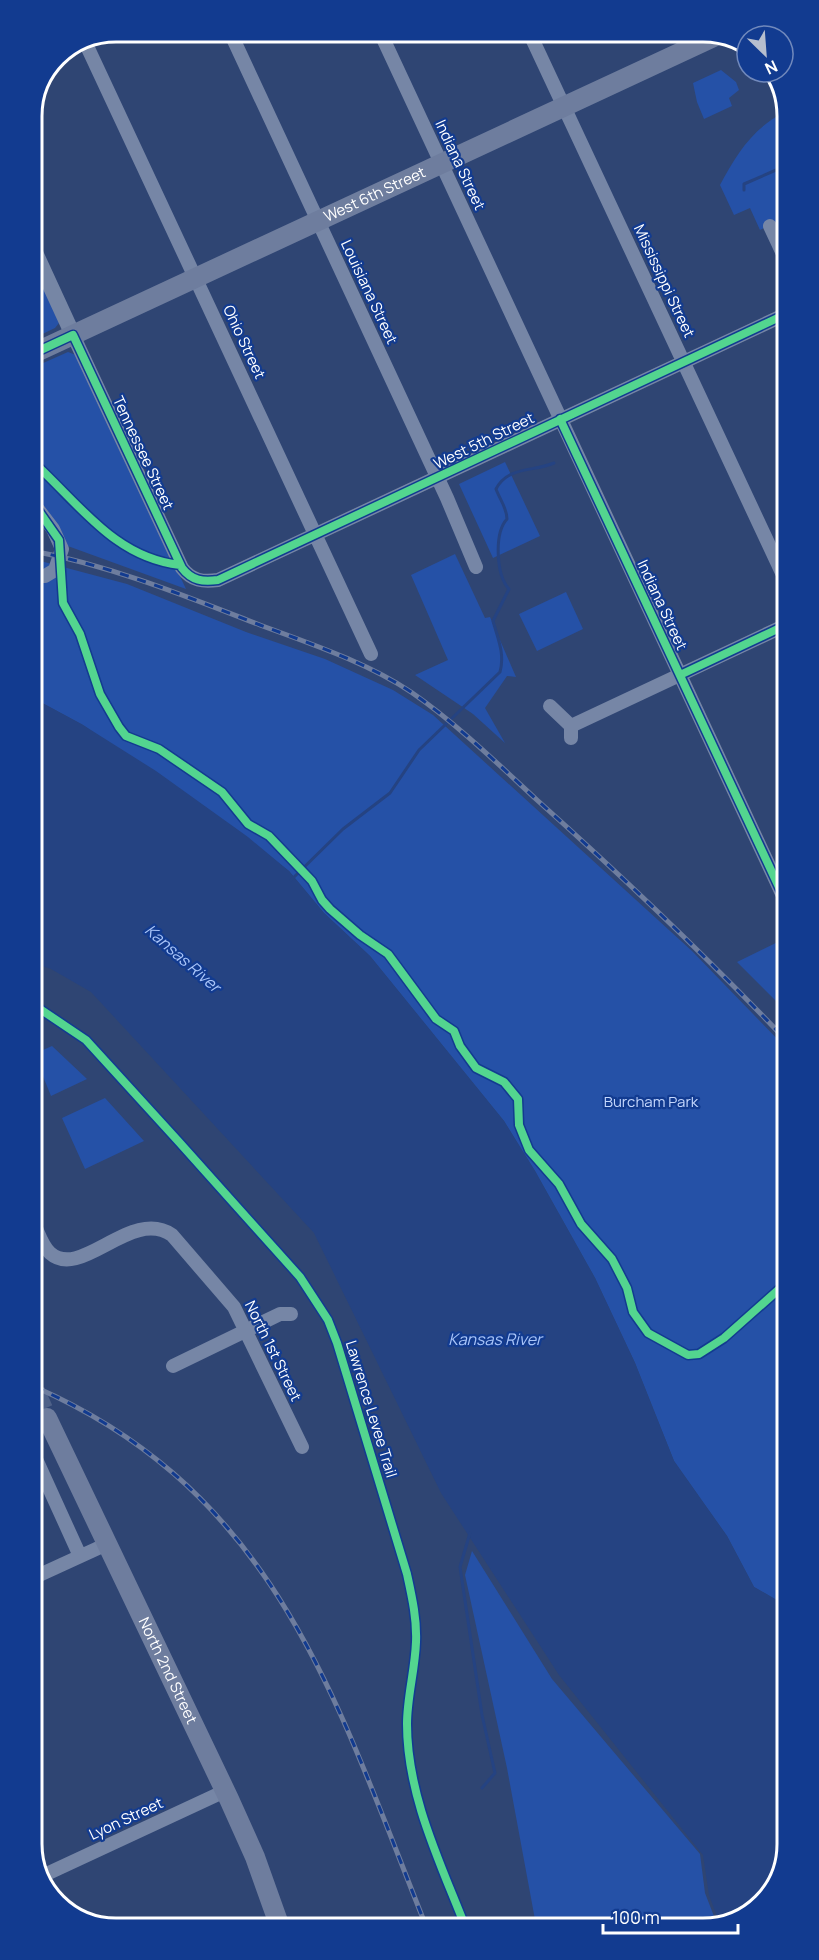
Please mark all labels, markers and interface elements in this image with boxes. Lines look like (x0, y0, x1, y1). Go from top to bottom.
north arrow (735, 24, 795, 84)
text: N (761, 55, 781, 80)
street label: Indiana Street (430, 116, 491, 213)
street label: West 6th Street (320, 161, 429, 227)
street label: Mississippi Street (629, 221, 700, 341)
street label: Louisiana Street (336, 236, 403, 347)
street label: Ohio Street (218, 301, 271, 382)
street label: Tennessee Street (108, 393, 179, 513)
street label: West 5th Street (430, 407, 538, 474)
street label: Indiana Street (632, 556, 693, 653)
water label: Kansas River (140, 919, 227, 998)
park label: Burcham Park (604, 1091, 699, 1112)
street label: North 1st Street (240, 1297, 307, 1404)
water label: Kansas River (448, 1328, 544, 1350)
street label: Lawrence Levee Trail (341, 1338, 402, 1480)
street label: North 2nd Street (134, 1614, 203, 1727)
street label: Lyon Street (85, 1792, 166, 1845)
scale bar (603, 1897, 738, 1935)
text: 100 m (612, 1905, 660, 1929)

